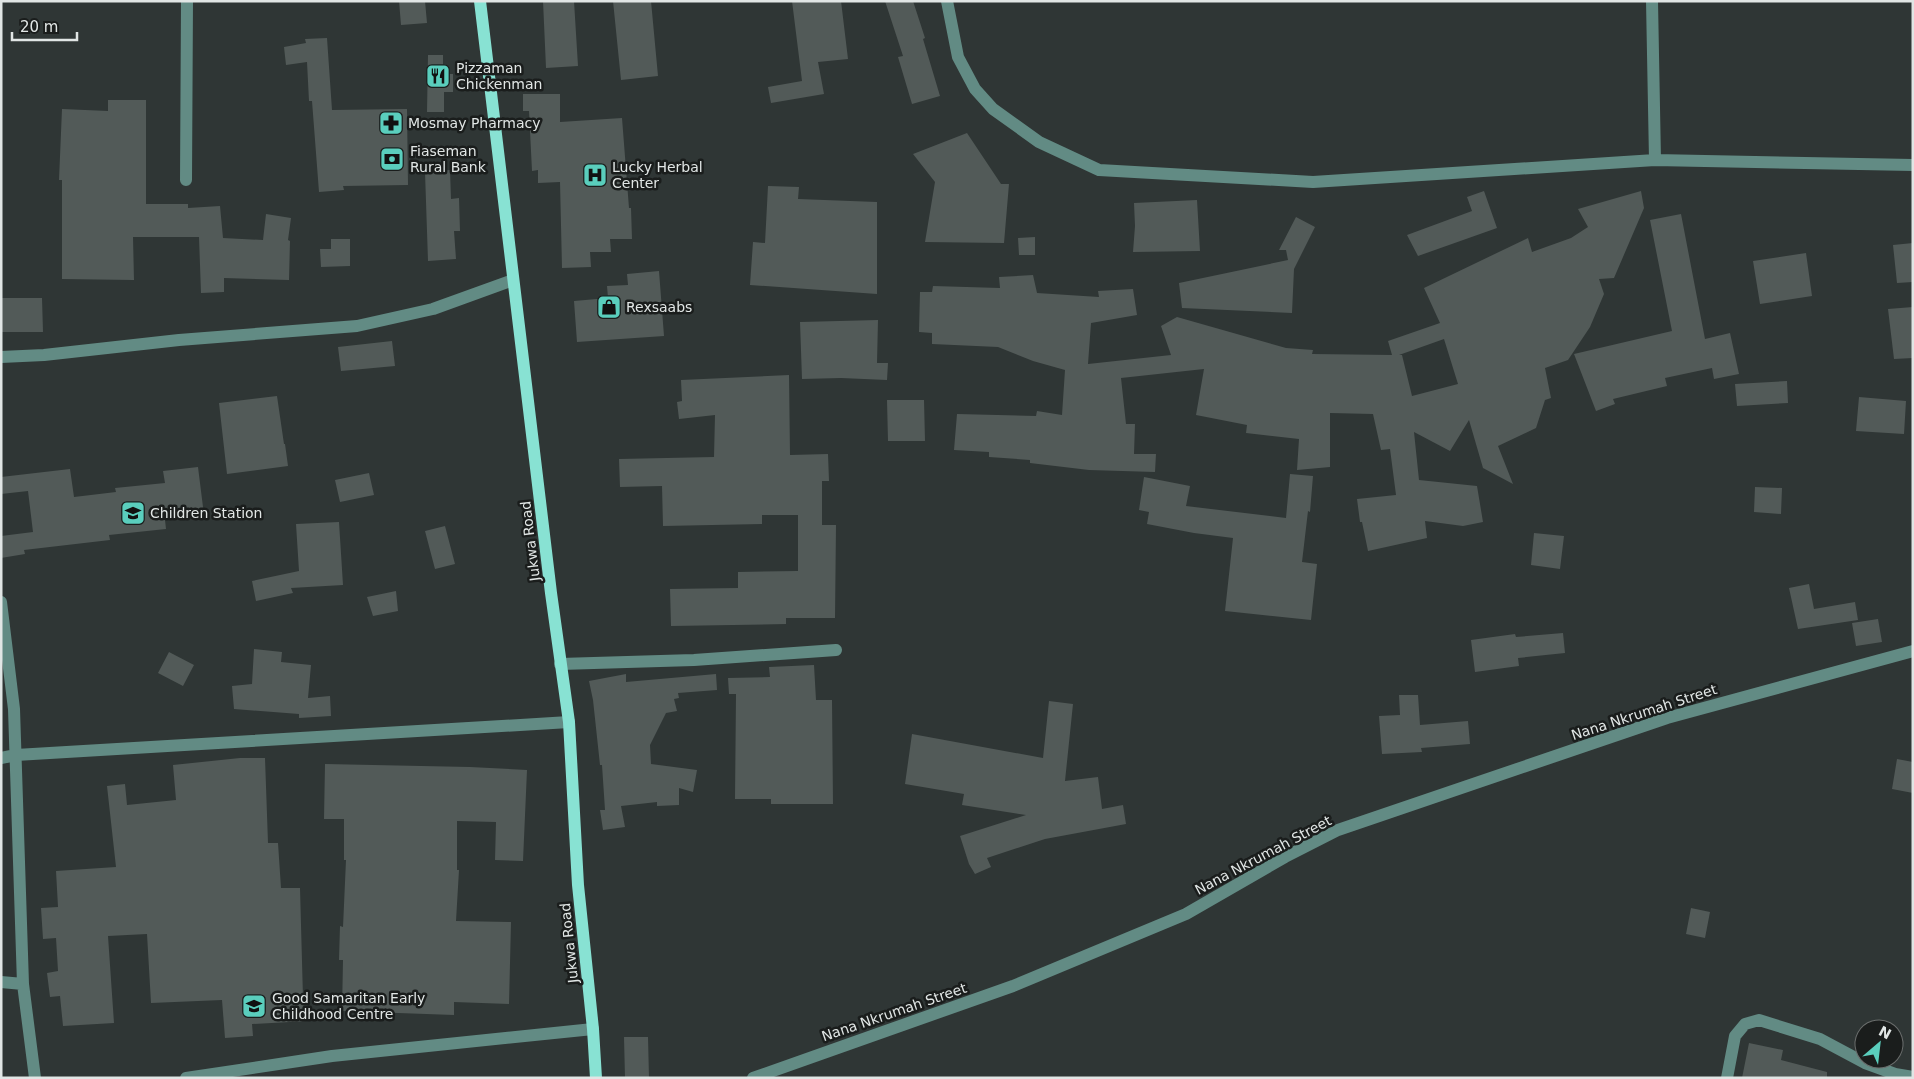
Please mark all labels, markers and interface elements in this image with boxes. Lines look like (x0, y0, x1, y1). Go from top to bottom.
scale bar (12, 10, 78, 42)
text: 20 m (20, 18, 58, 36)
place label: Pizzaman Chickenman (456, 60, 542, 92)
restaurant icon: Pizzaman Chickenman (425, 63, 451, 89)
pharmacy icon: Mosmay Pharmacy (378, 110, 404, 136)
place label: Mosmay Pharmacy (408, 115, 541, 131)
place label: Fiaseman Rural Bank (410, 143, 487, 175)
bank icon: Fiaseman Rural Bank (379, 146, 405, 172)
place label: Lucky Herbal Center (612, 159, 703, 191)
hospital icon: Lucky Herbal Center (582, 162, 608, 188)
shop icon: Rexsaabs (596, 294, 622, 320)
place label: Rexsaabs (626, 299, 692, 315)
school or university icon: Children Station (120, 500, 146, 526)
street label: Jukwa Road (517, 500, 543, 583)
place label: Children Station (150, 505, 262, 521)
street label: Nana Nkrumah Street (1569, 681, 1719, 743)
street label: Nana Nkrumah Street (1192, 812, 1334, 898)
street label: Jukwa Road (557, 902, 581, 985)
street label: Nana Nkrumah Street (819, 979, 969, 1044)
place label: Good Samaritan Early Childhood Centre (272, 990, 425, 1022)
school or university icon: Good Samaritan Early Childhood Centre (241, 993, 267, 1019)
north arrow (1854, 1019, 1904, 1069)
text: N (1876, 1023, 1894, 1042)

